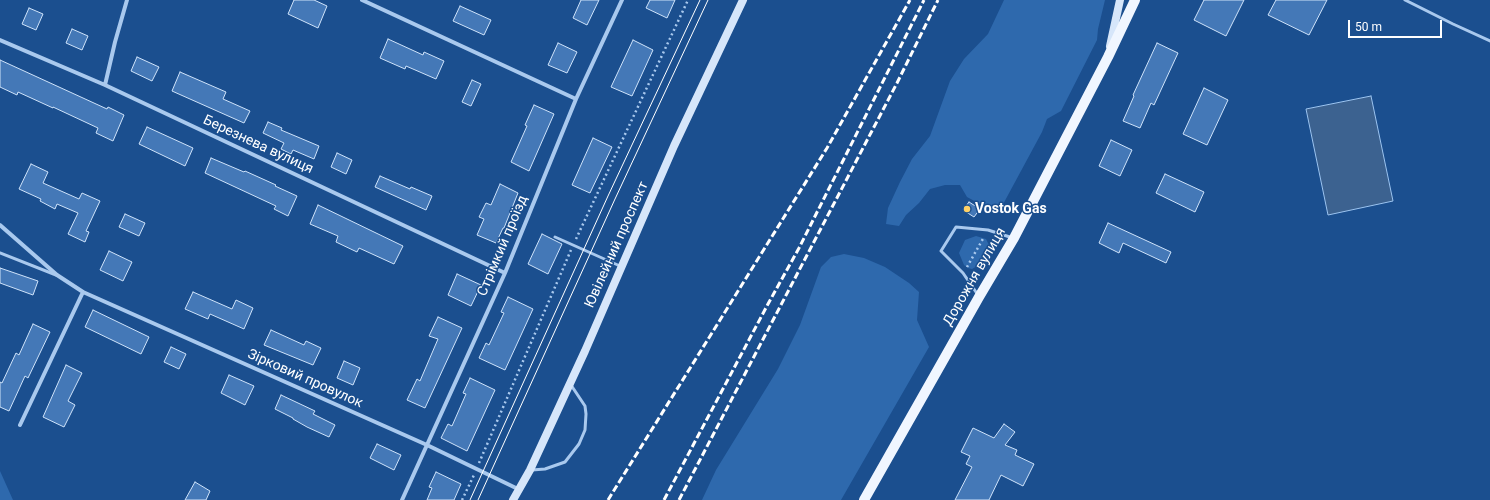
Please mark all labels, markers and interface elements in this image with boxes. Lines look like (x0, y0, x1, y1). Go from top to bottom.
scale bar (1350, 12, 1444, 38)
text: 50 m (1355, 20, 1382, 34)
street label: Березнева вулиця (200, 112, 316, 178)
street label: Ювілейний проспект (582, 179, 652, 311)
street label: Стрімкий проїзд (474, 193, 532, 299)
place label: Vostok Gas (975, 201, 1047, 217)
marker: Vostok Gas (962, 204, 972, 214)
street label: Дорожня вулиця (940, 225, 1010, 329)
street label: Зірковий провулок (245, 346, 365, 412)

